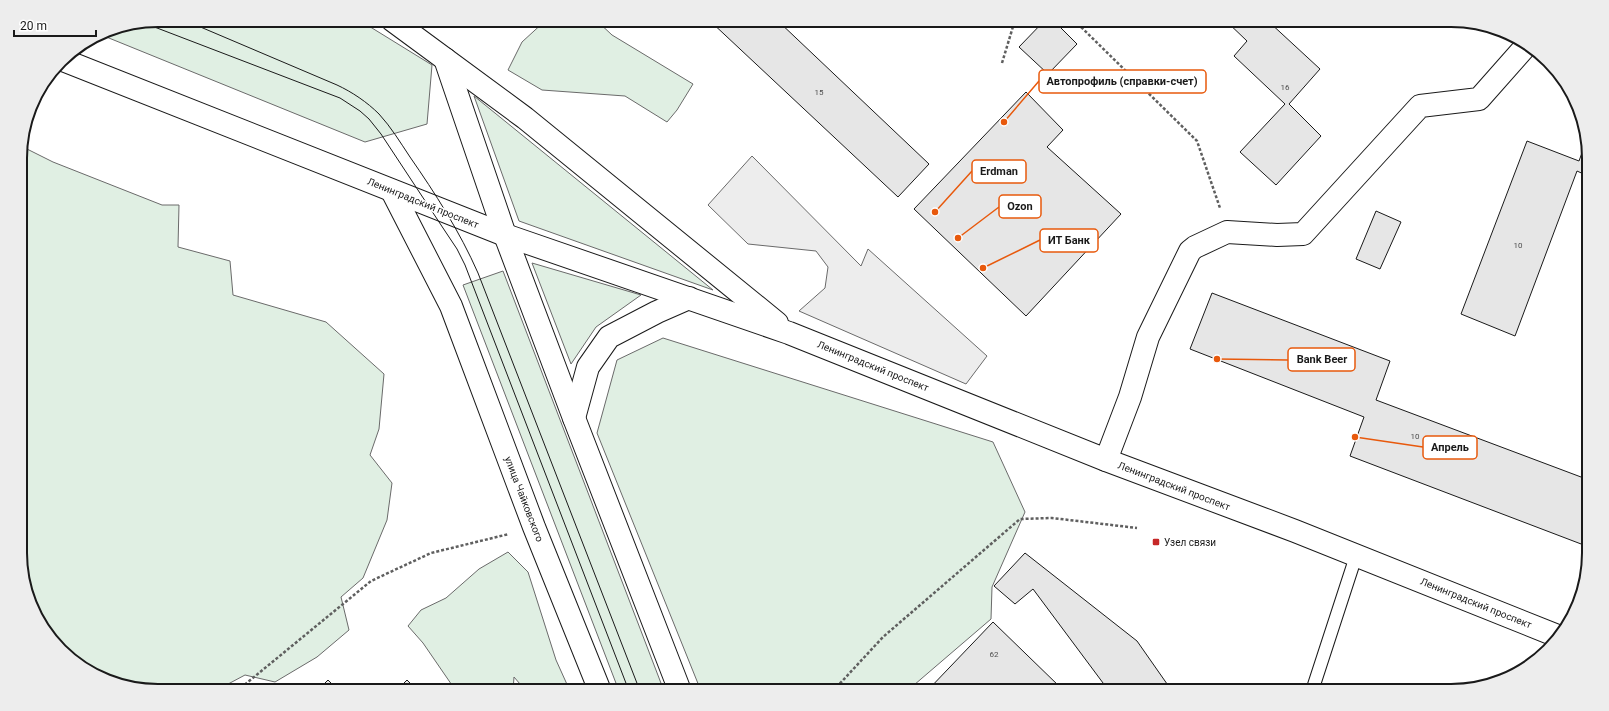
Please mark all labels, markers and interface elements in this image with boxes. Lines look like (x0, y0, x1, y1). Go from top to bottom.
scale bar (14, 12, 96, 38)
text: 20 m (20, 19, 47, 33)
callout: Автопрофиль (справки-счет) (1039, 70, 1206, 93)
text: Автопрофиль (справки-счет) (1046, 75, 1198, 88)
house number: 16 (1281, 83, 1290, 92)
house number: 15 (815, 88, 824, 97)
callout: Erdman (972, 160, 1026, 183)
text: Erdman (980, 165, 1018, 178)
street label: Ленинградский проспект (366, 176, 481, 231)
callout: Ozon (999, 195, 1041, 218)
text: Ozon (1007, 200, 1033, 213)
callout: ИТ Банк (1040, 229, 1098, 252)
text: ИТ Банк (1048, 234, 1091, 247)
house number: 10 (1514, 241, 1523, 250)
street label: Ленинградский проспект (816, 339, 931, 394)
callout: Bank Beer (1288, 348, 1355, 371)
text: Bank Beer (1297, 353, 1347, 366)
house number: 10 (1411, 432, 1420, 441)
callout: Апрель (1423, 436, 1477, 459)
text: Апрель (1431, 441, 1469, 454)
street label: улица Чайковского (503, 455, 546, 544)
street label: Ленинградский проспект (1116, 459, 1232, 513)
marker: Узел связи (1151, 537, 1161, 547)
place label: Узел связи (1164, 537, 1216, 548)
street label: Ленинградский проспект (1419, 576, 1534, 631)
house number: 62 (990, 650, 999, 659)

